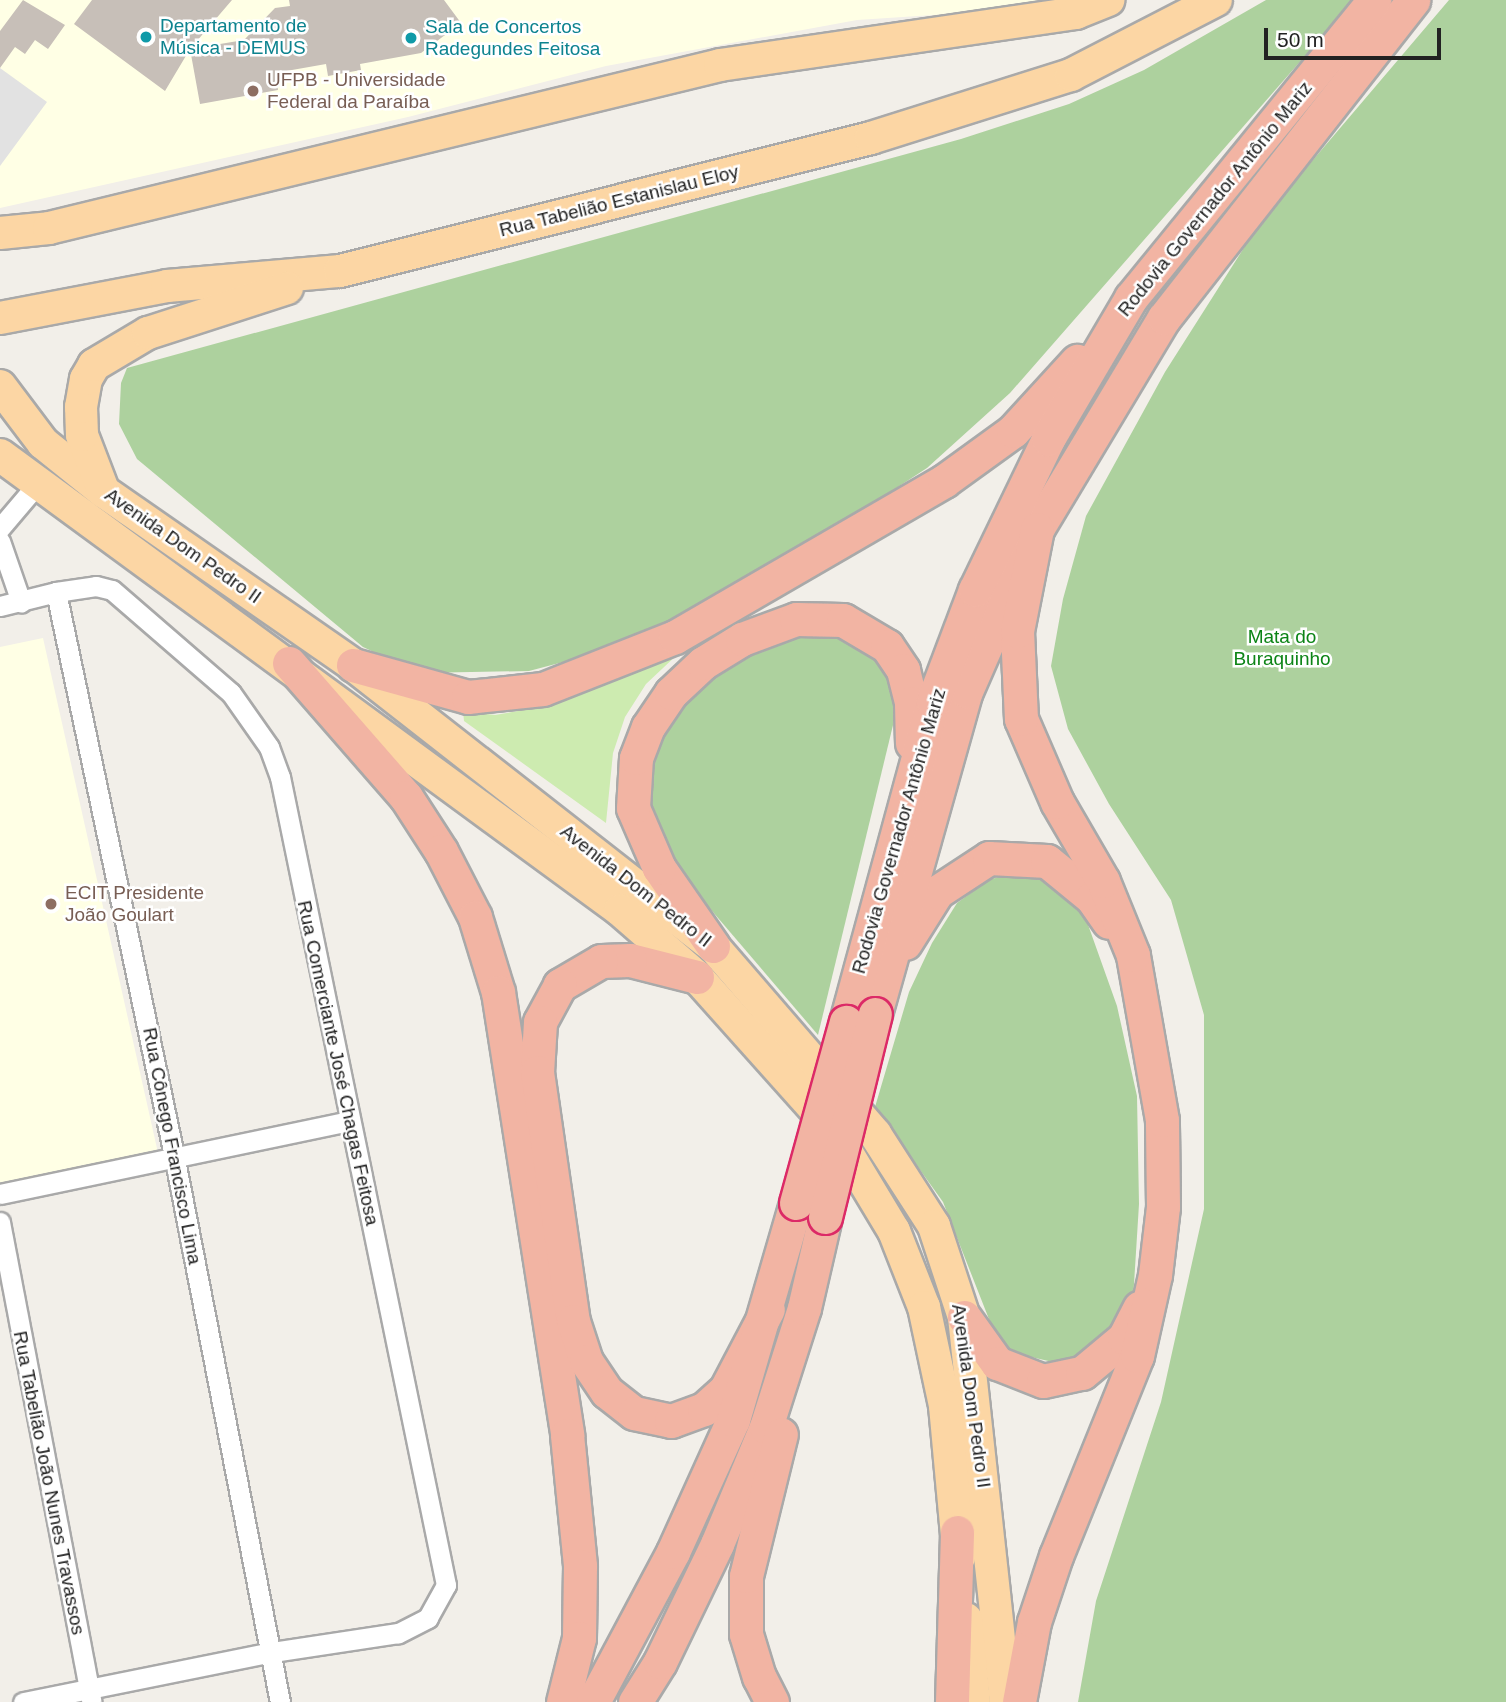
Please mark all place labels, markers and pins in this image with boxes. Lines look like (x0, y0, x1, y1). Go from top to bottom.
place label: Departamento de Música - DEMUS (160, 15, 307, 59)
place label: Sala de Concertos Radegundes Feitosa (425, 16, 600, 60)
marker: Departamento de Música - DEMUS (138, 29, 154, 45)
marker: Sala de Concertos Radegundes Feitosa (403, 30, 419, 46)
place label: UFPB - Universidade Federal da Paraíba (267, 69, 445, 113)
marker: UFPB - Universidade Federal da Paraíba (245, 83, 261, 99)
place label: ECIT Presidente João Goulart (65, 882, 204, 926)
marker: ECIT Presidente João Goulart (43, 896, 59, 912)

